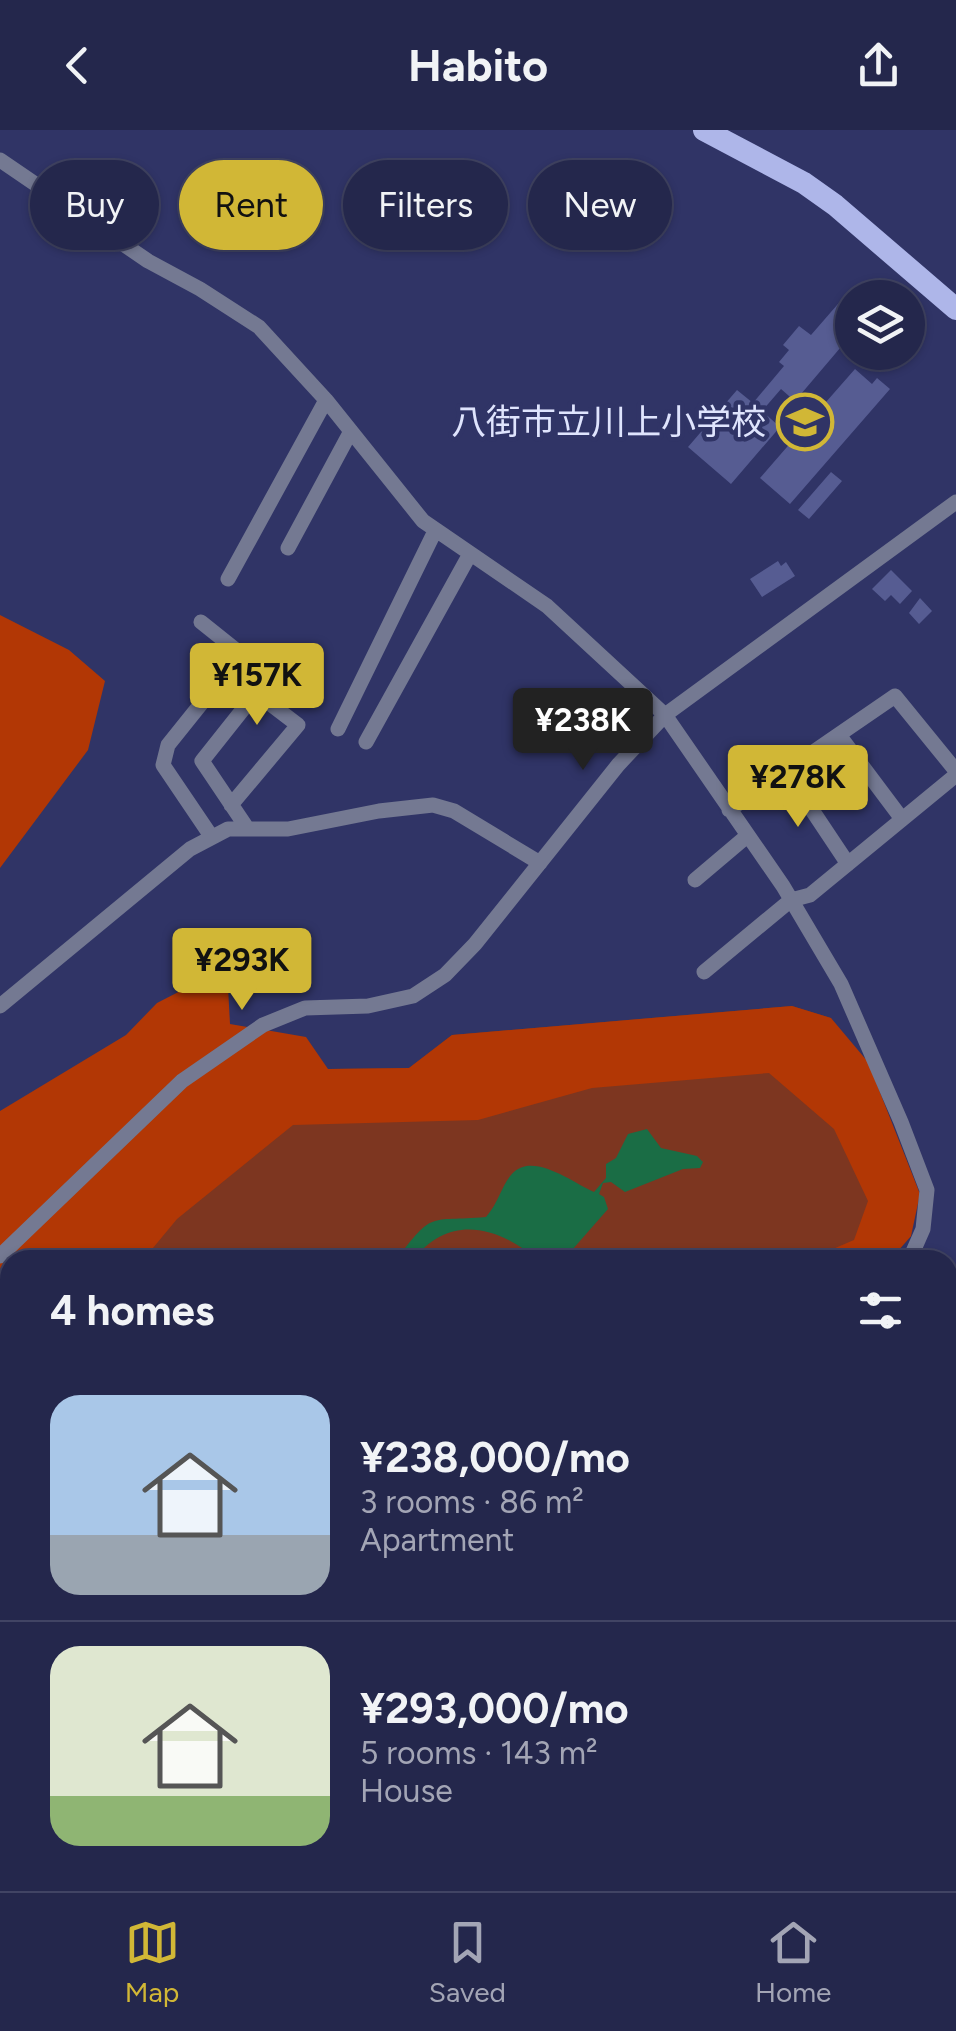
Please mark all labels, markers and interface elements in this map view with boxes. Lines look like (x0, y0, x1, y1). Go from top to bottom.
icon: back (50, 38, 105, 93)
text: Habito (408, 38, 548, 92)
icon: share (851, 38, 906, 93)
chip: Buy (30, 160, 159, 250)
chip: Rent (179, 160, 323, 250)
chip: Filters (343, 160, 508, 250)
chip: New (528, 160, 672, 250)
map controls (835, 280, 925, 370)
button: layers (835, 280, 925, 370)
school or university icon: 八街市立川上小学校 (775, 392, 835, 452)
place label: 八街市立川上小学校 (451, 401, 766, 443)
pin: ¥157K (187, 643, 327, 728)
text: ¥157K (212, 656, 302, 694)
pin: ¥238K (513, 688, 653, 773)
text: ¥238K (535, 701, 631, 739)
pin: ¥278K (728, 745, 868, 830)
text: ¥278K (750, 758, 846, 796)
pin: ¥293K (172, 928, 312, 1013)
text: ¥293K (194, 941, 290, 979)
icon: filters (853, 1283, 908, 1338)
text: 4 homes (50, 1285, 214, 1336)
text: ¥238,000/mo (360, 1432, 630, 1483)
icon: home (130, 1435, 250, 1555)
text: 3 rooms · 86 m² (360, 1483, 584, 1521)
text: Apartment (360, 1521, 514, 1559)
text: ¥293,000/mo (360, 1683, 629, 1734)
icon: home (130, 1686, 250, 1806)
text: 5 rooms · 143 m² (360, 1734, 598, 1772)
text: House (360, 1772, 453, 1810)
tab: Map (125, 1915, 180, 2009)
tab: Saved (429, 1915, 506, 2009)
tab: Home (755, 1915, 831, 2009)

